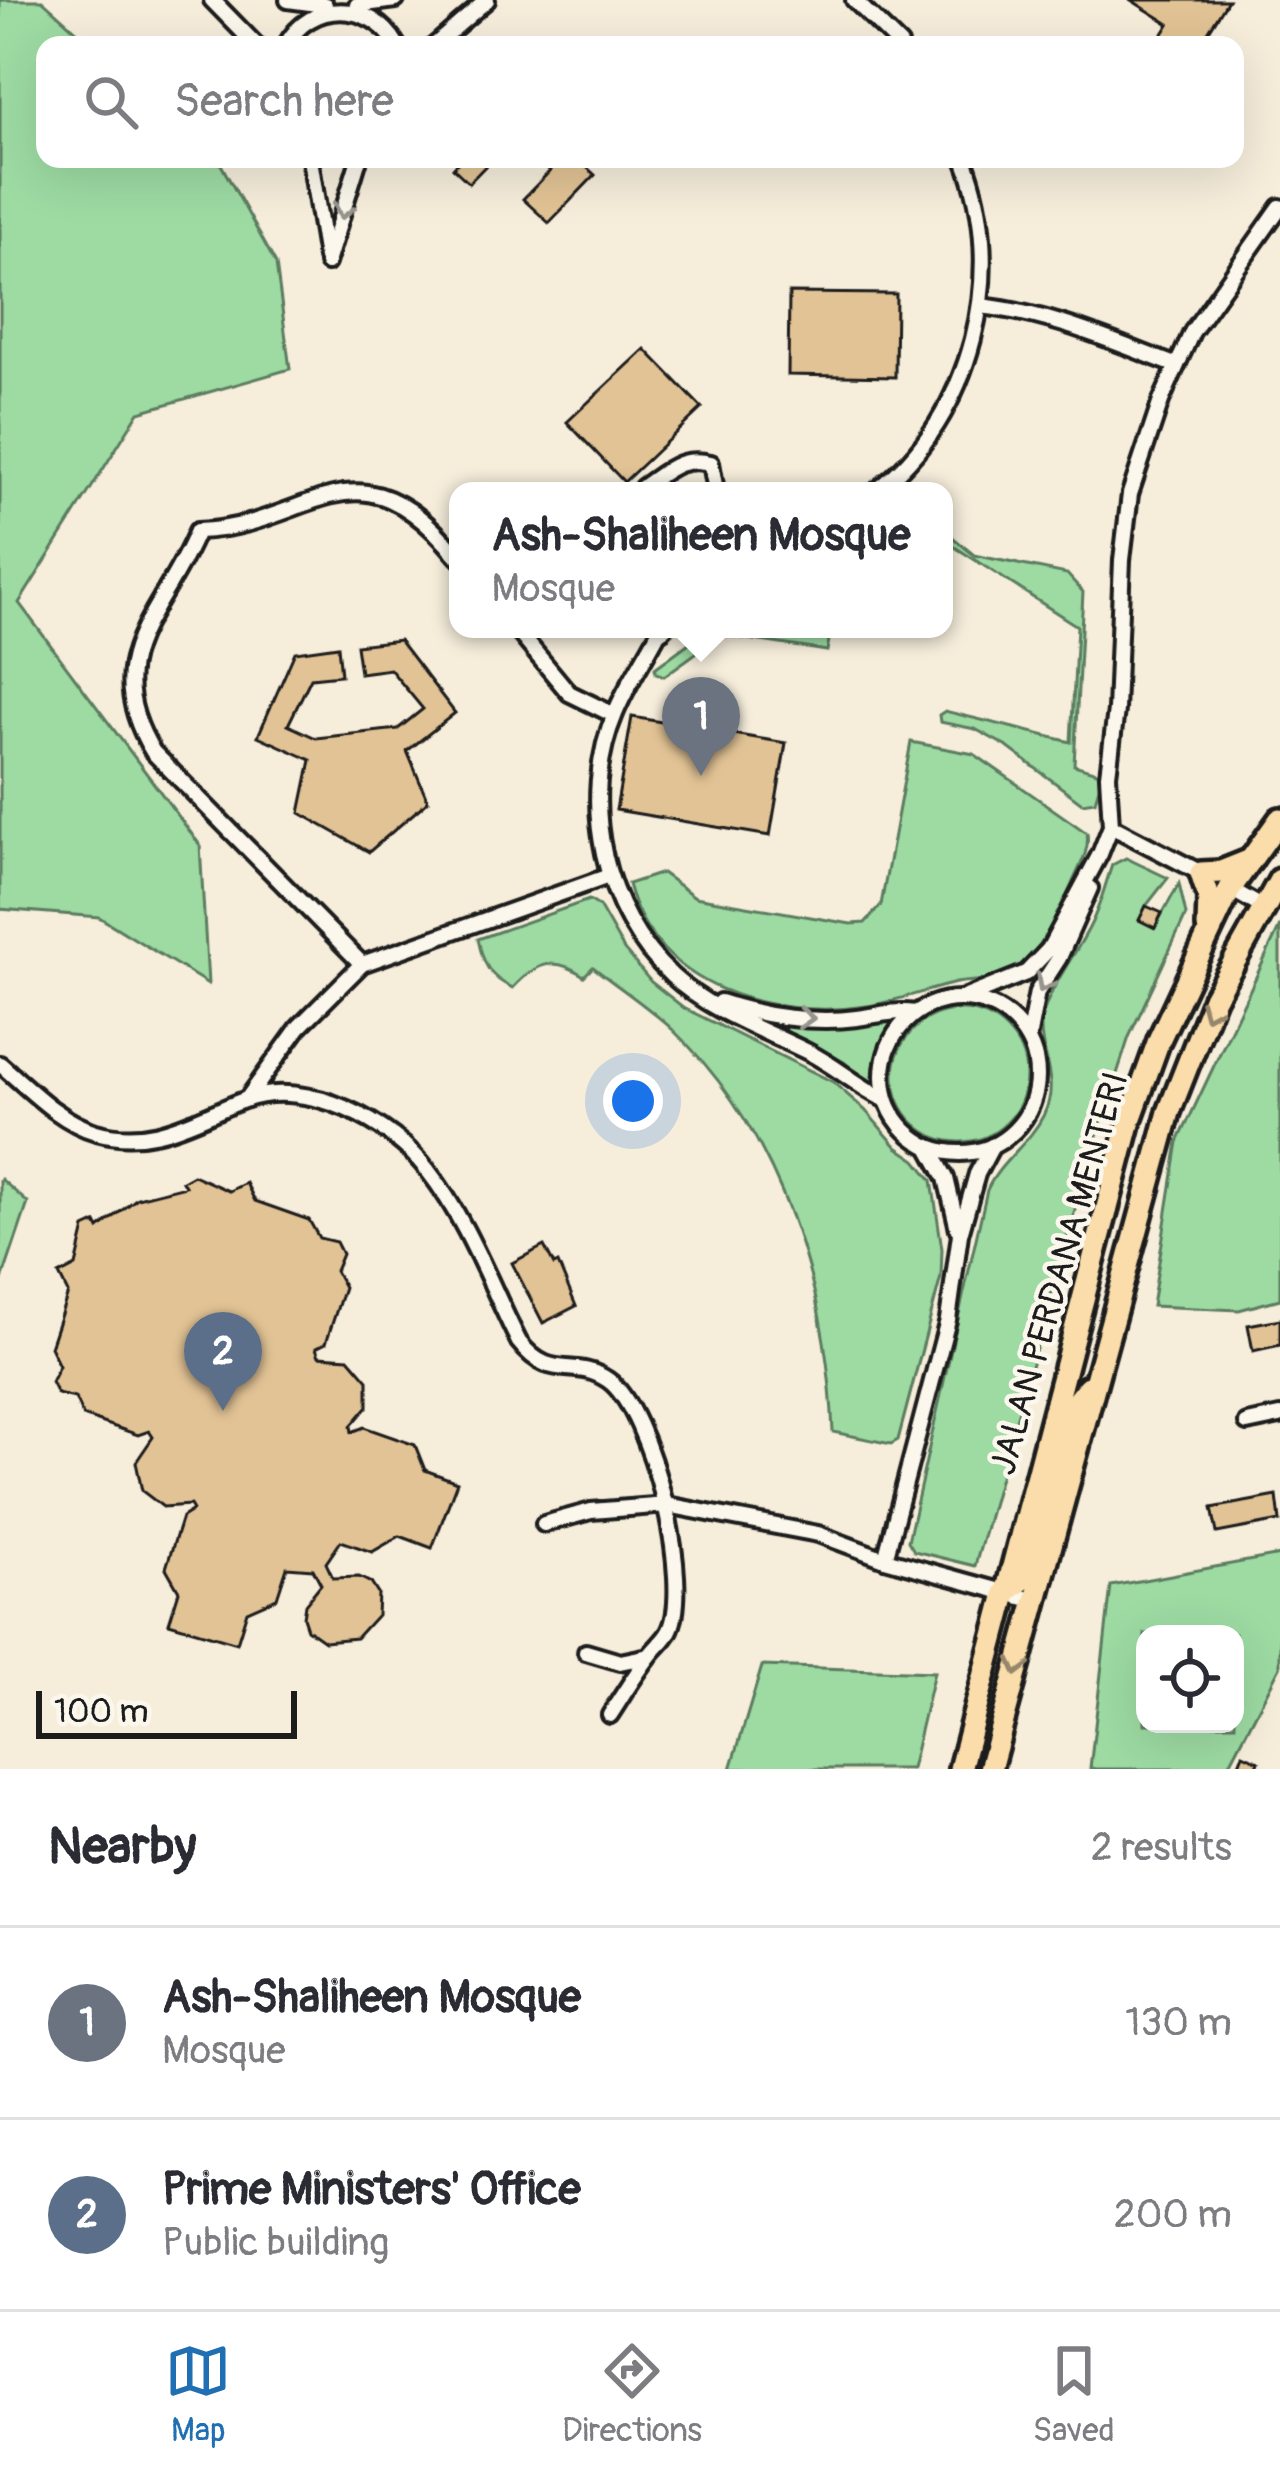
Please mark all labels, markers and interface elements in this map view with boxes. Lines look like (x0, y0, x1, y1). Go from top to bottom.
search box (36, 36, 1244, 168)
icon: search (78, 69, 144, 135)
text: Search here (174, 74, 394, 130)
one-way arrow (333, 200, 358, 221)
popup (449, 482, 953, 638)
text: Ash-Shaliheen Mosque (492, 508, 910, 564)
text: Mosque (492, 564, 615, 613)
pin: 1 (662, 677, 740, 776)
one-way arrow (1036, 971, 1059, 993)
one-way arrow (1199, 999, 1223, 1020)
one-way arrow (797, 1005, 816, 1031)
street label: JALAN PERDANA MENTERI (980, 1067, 1138, 1480)
your location (603, 1071, 663, 1131)
pin: 2 (184, 1312, 262, 1411)
map controls (1136, 1625, 1244, 1733)
button: locate (1136, 1625, 1244, 1733)
one-way arrow (1008, 1656, 1033, 1676)
scale bar (36, 1685, 297, 1738)
text: 100 m (54, 1691, 148, 1732)
text: Nearby (48, 1815, 196, 1879)
text: 2 results (1091, 1823, 1232, 1872)
text: Ash-Shaliheen Mosque (162, 1970, 581, 2026)
text: 1 (79, 1998, 95, 2047)
text: 130 m (1125, 1998, 1232, 2047)
text: Mosque (162, 2026, 286, 2075)
text: Prime Ministers' Office (162, 2162, 581, 2218)
text: 2 (76, 2190, 98, 2239)
text: 200 m (1114, 2190, 1232, 2239)
text: Public building (162, 2218, 389, 2267)
tab: Map (165, 2338, 231, 2451)
tab: Directions (562, 2338, 702, 2451)
tab: Saved (1033, 2338, 1115, 2451)

